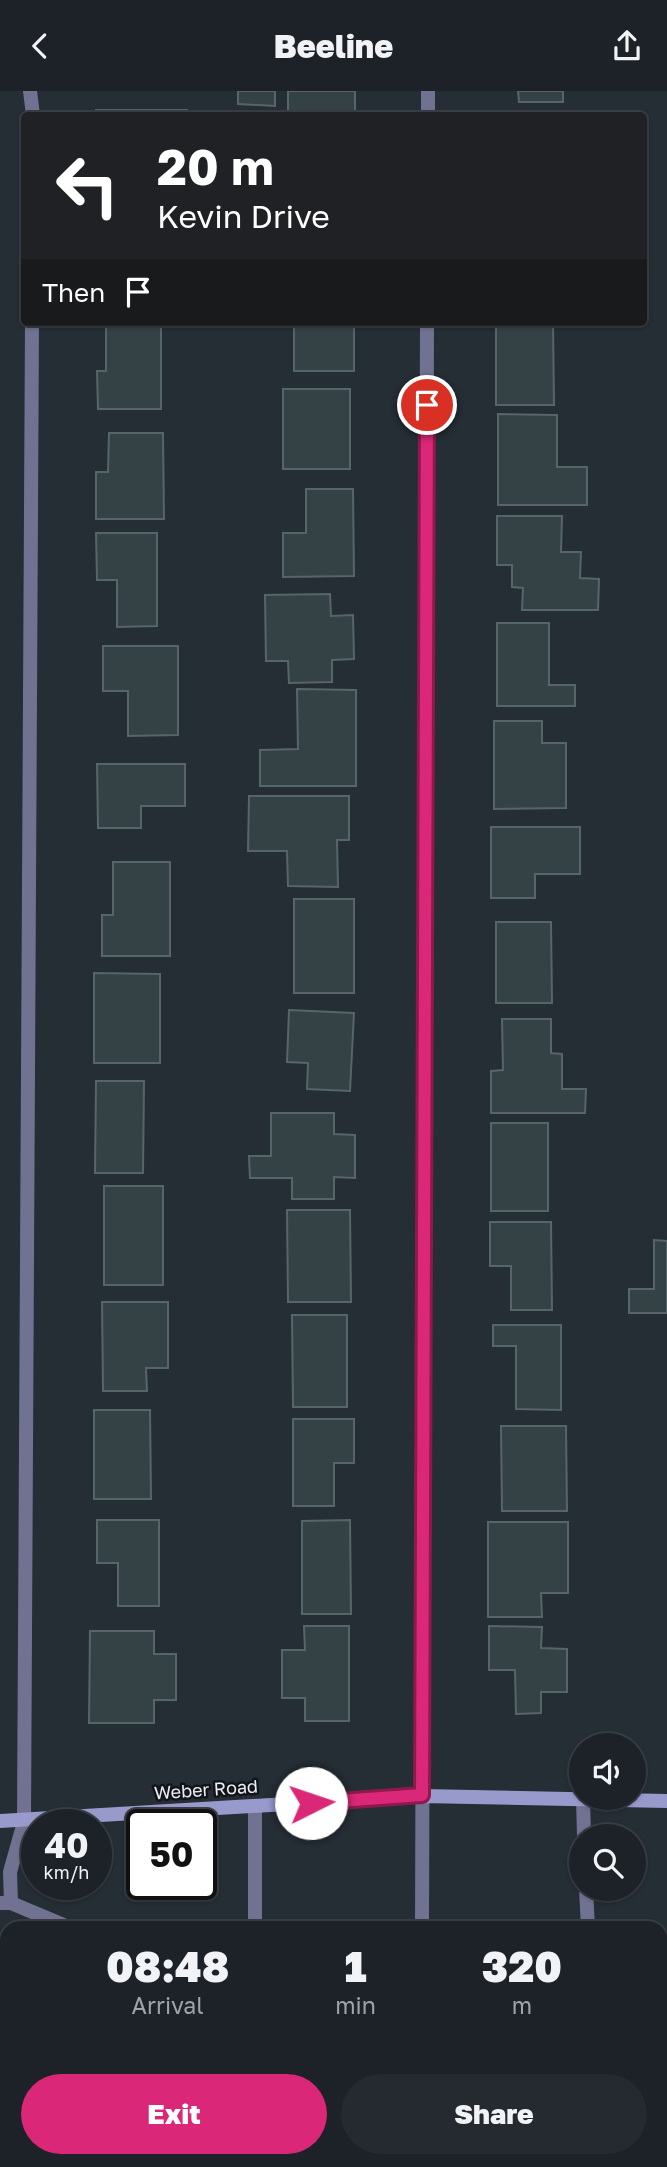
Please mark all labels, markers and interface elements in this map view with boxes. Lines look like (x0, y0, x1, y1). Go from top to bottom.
icon: back (21, 27, 59, 65)
text: Beeline (274, 27, 393, 65)
icon: share (608, 27, 646, 65)
text: 20 m (157, 137, 274, 196)
icon: left (42, 140, 133, 231)
text: Kevin Drive (157, 197, 330, 235)
icon: arrive (119, 273, 157, 311)
text: Then (42, 277, 105, 308)
pin (397, 375, 457, 435)
icon: arrive (408, 386, 446, 424)
map controls (569, 1733, 646, 1901)
button: sound (569, 1733, 646, 1810)
position arrow (274, 1766, 348, 1840)
street label: Weber Road (153, 1774, 259, 1804)
speed limit sign: 50 (126, 1809, 217, 1900)
text: 40 (44, 1824, 89, 1866)
button: search (569, 1824, 646, 1901)
text: km/h (44, 1861, 89, 1883)
text: 08:48 (106, 1941, 229, 1991)
text: 1 (344, 1941, 367, 1991)
text: 320 (482, 1941, 562, 1991)
text: Arrival (132, 1991, 204, 2019)
text: min (335, 1991, 376, 2019)
text: m (512, 1991, 532, 2019)
button: Exit (21, 2074, 327, 2154)
button: Share (341, 2074, 647, 2154)

